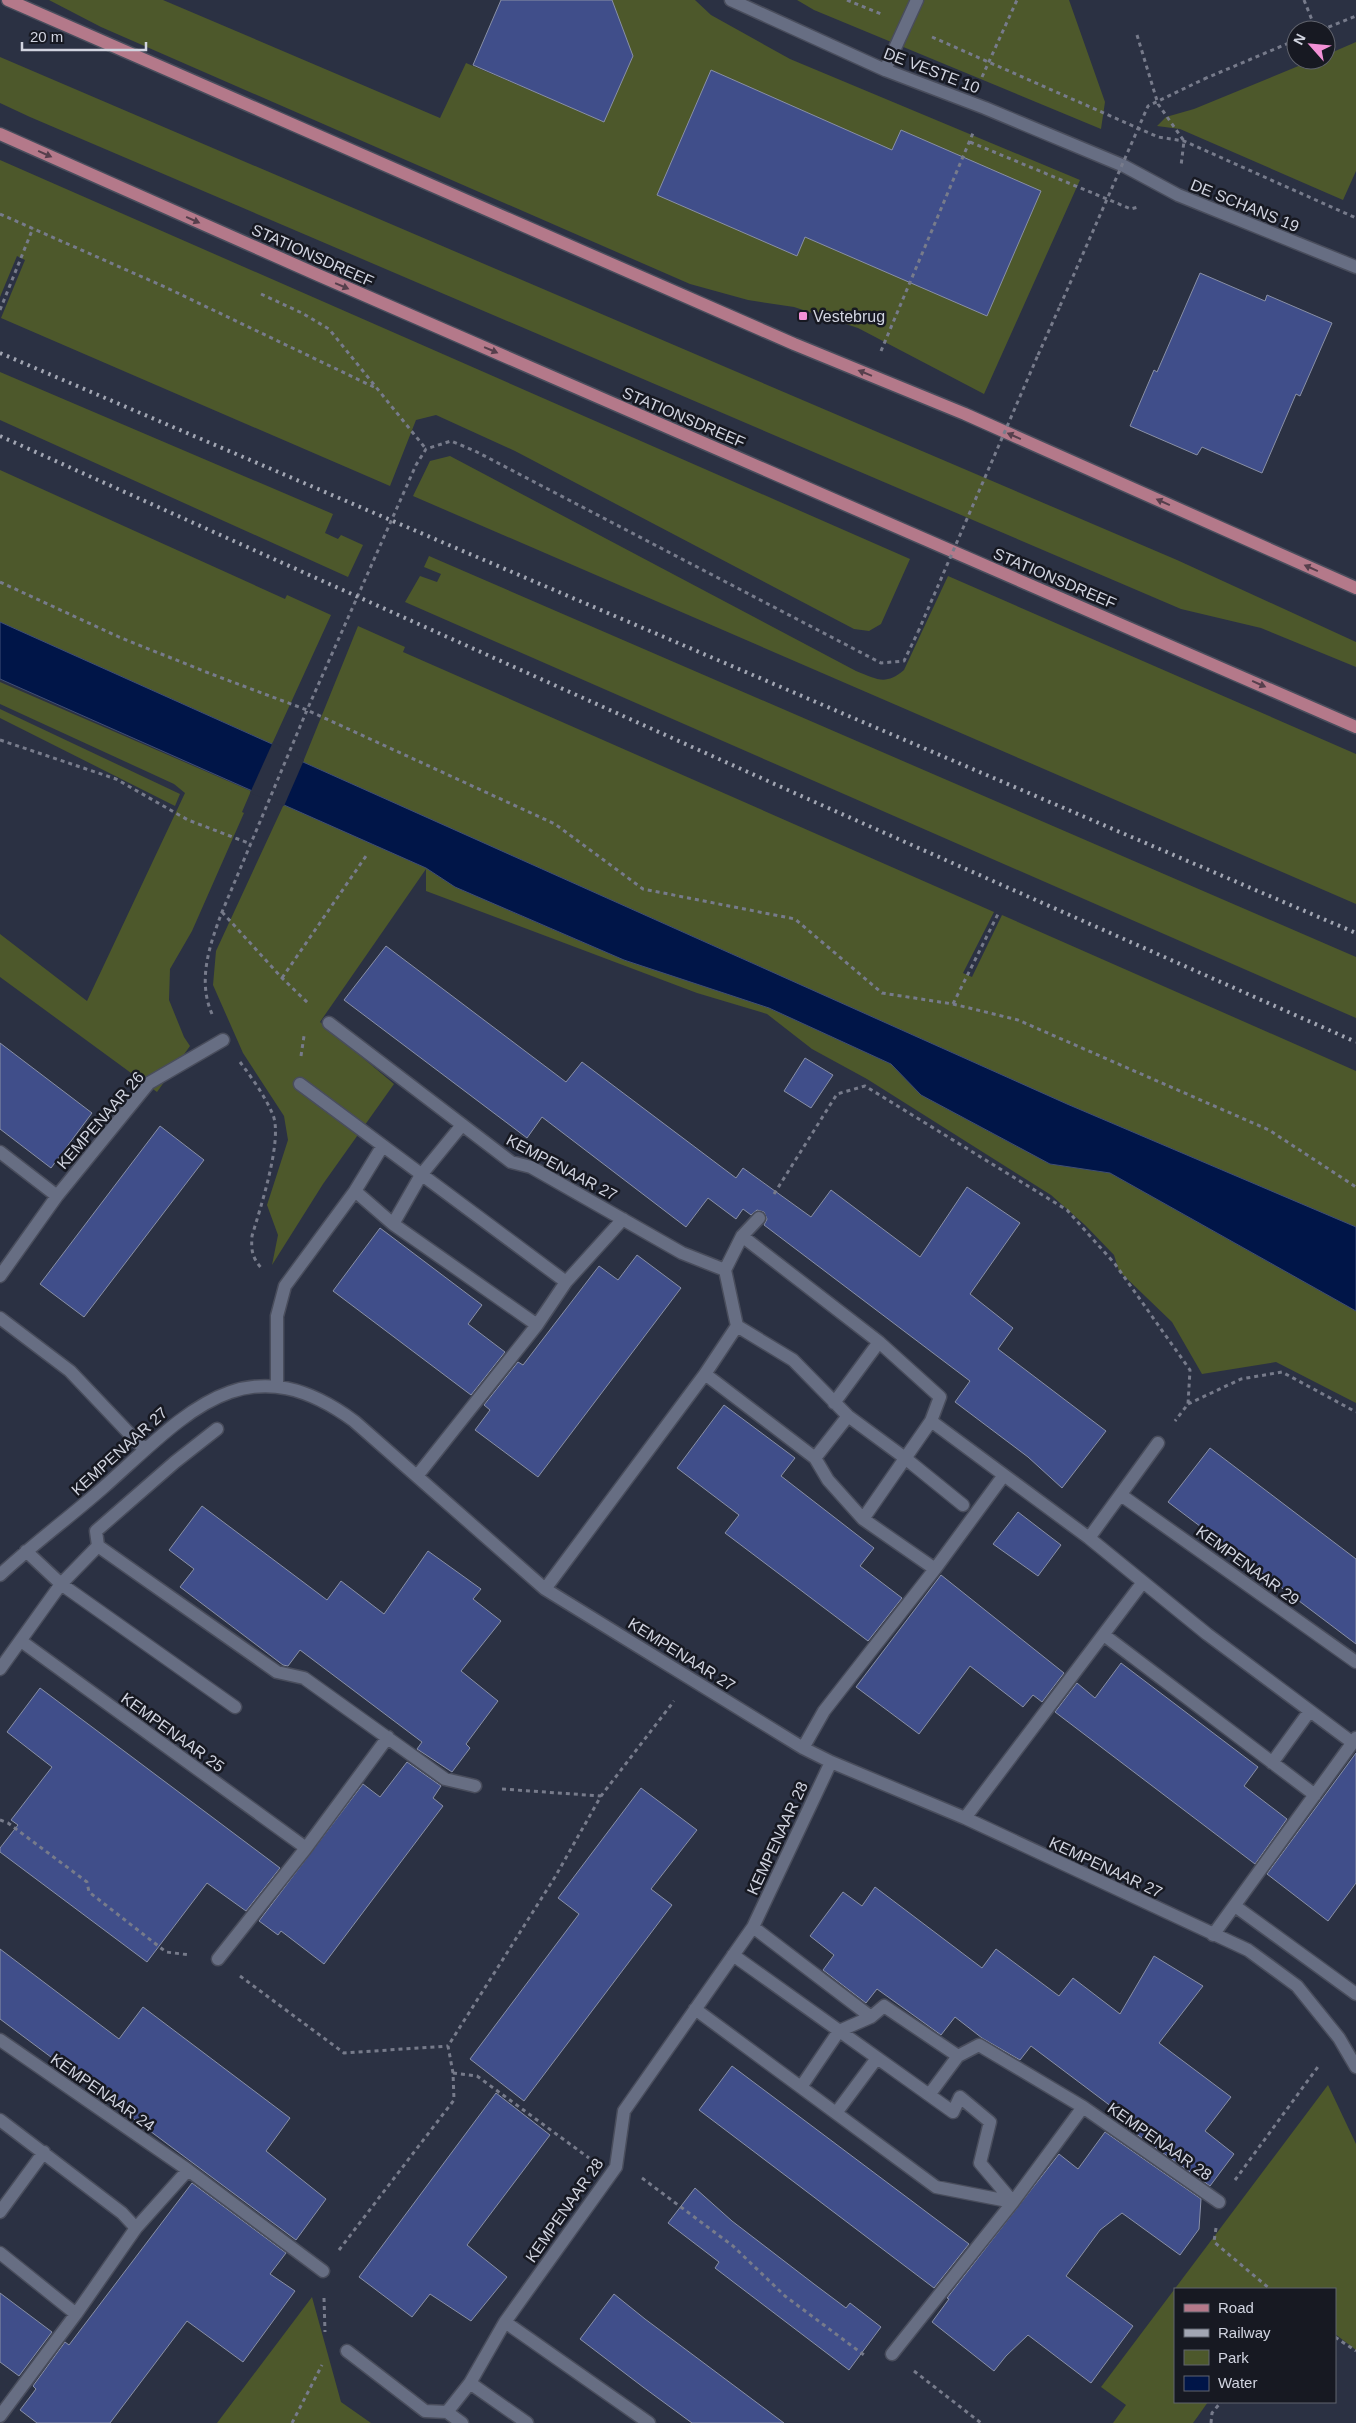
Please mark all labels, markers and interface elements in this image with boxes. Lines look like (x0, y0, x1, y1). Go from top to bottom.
scale bar (22, 20, 146, 52)
north arrow (1286, 20, 1336, 70)
text: 20 m (30, 28, 63, 45)
text: N (1290, 31, 1309, 47)
street label: DE VESTE 10 (881, 44, 982, 97)
one-way arrow (38, 150, 52, 158)
street label: DE SCHANS 19 (1188, 176, 1302, 235)
one-way arrow (186, 216, 200, 224)
street label: STATIONSDREEF (249, 221, 377, 290)
one-way arrow (335, 282, 349, 290)
place label: Vestebrug (813, 308, 885, 325)
marker: Vestebrug (797, 310, 809, 322)
one-way arrow (484, 347, 498, 355)
one-way arrow (857, 369, 872, 376)
street label: STATIONSDREEF (620, 384, 748, 451)
one-way arrow (1007, 431, 1021, 439)
one-way arrow (1156, 497, 1170, 505)
street label: STATIONSDREEF (991, 545, 1119, 612)
one-way arrow (1304, 563, 1318, 571)
one-way arrow (1252, 681, 1266, 689)
street label: KEMPENAAR 26 (54, 1068, 147, 1172)
street label: KEMPENAAR 27 (504, 1131, 620, 1204)
street label: KEMPENAAR 27 (68, 1404, 171, 1499)
street label: KEMPENAAR 29 (1193, 1522, 1302, 1608)
street label: KEMPENAAR 27 (625, 1615, 738, 1694)
street label: KEMPENAAR 25 (118, 1689, 227, 1775)
street label: KEMPENAAR 28 (744, 1779, 811, 1897)
street label: KEMPENAAR 27 (1047, 1834, 1165, 1901)
street label: KEMPENAAR 24 (48, 2050, 158, 2135)
street label: KEMPENAAR 28 (1105, 2099, 1215, 2184)
street label: KEMPENAAR 28 (522, 2155, 607, 2265)
legend (1174, 2288, 1336, 2403)
text: Road (1218, 2299, 1254, 2316)
text: Railway (1218, 2324, 1271, 2341)
text: Park (1218, 2349, 1249, 2366)
text: Water (1218, 2374, 1257, 2391)

